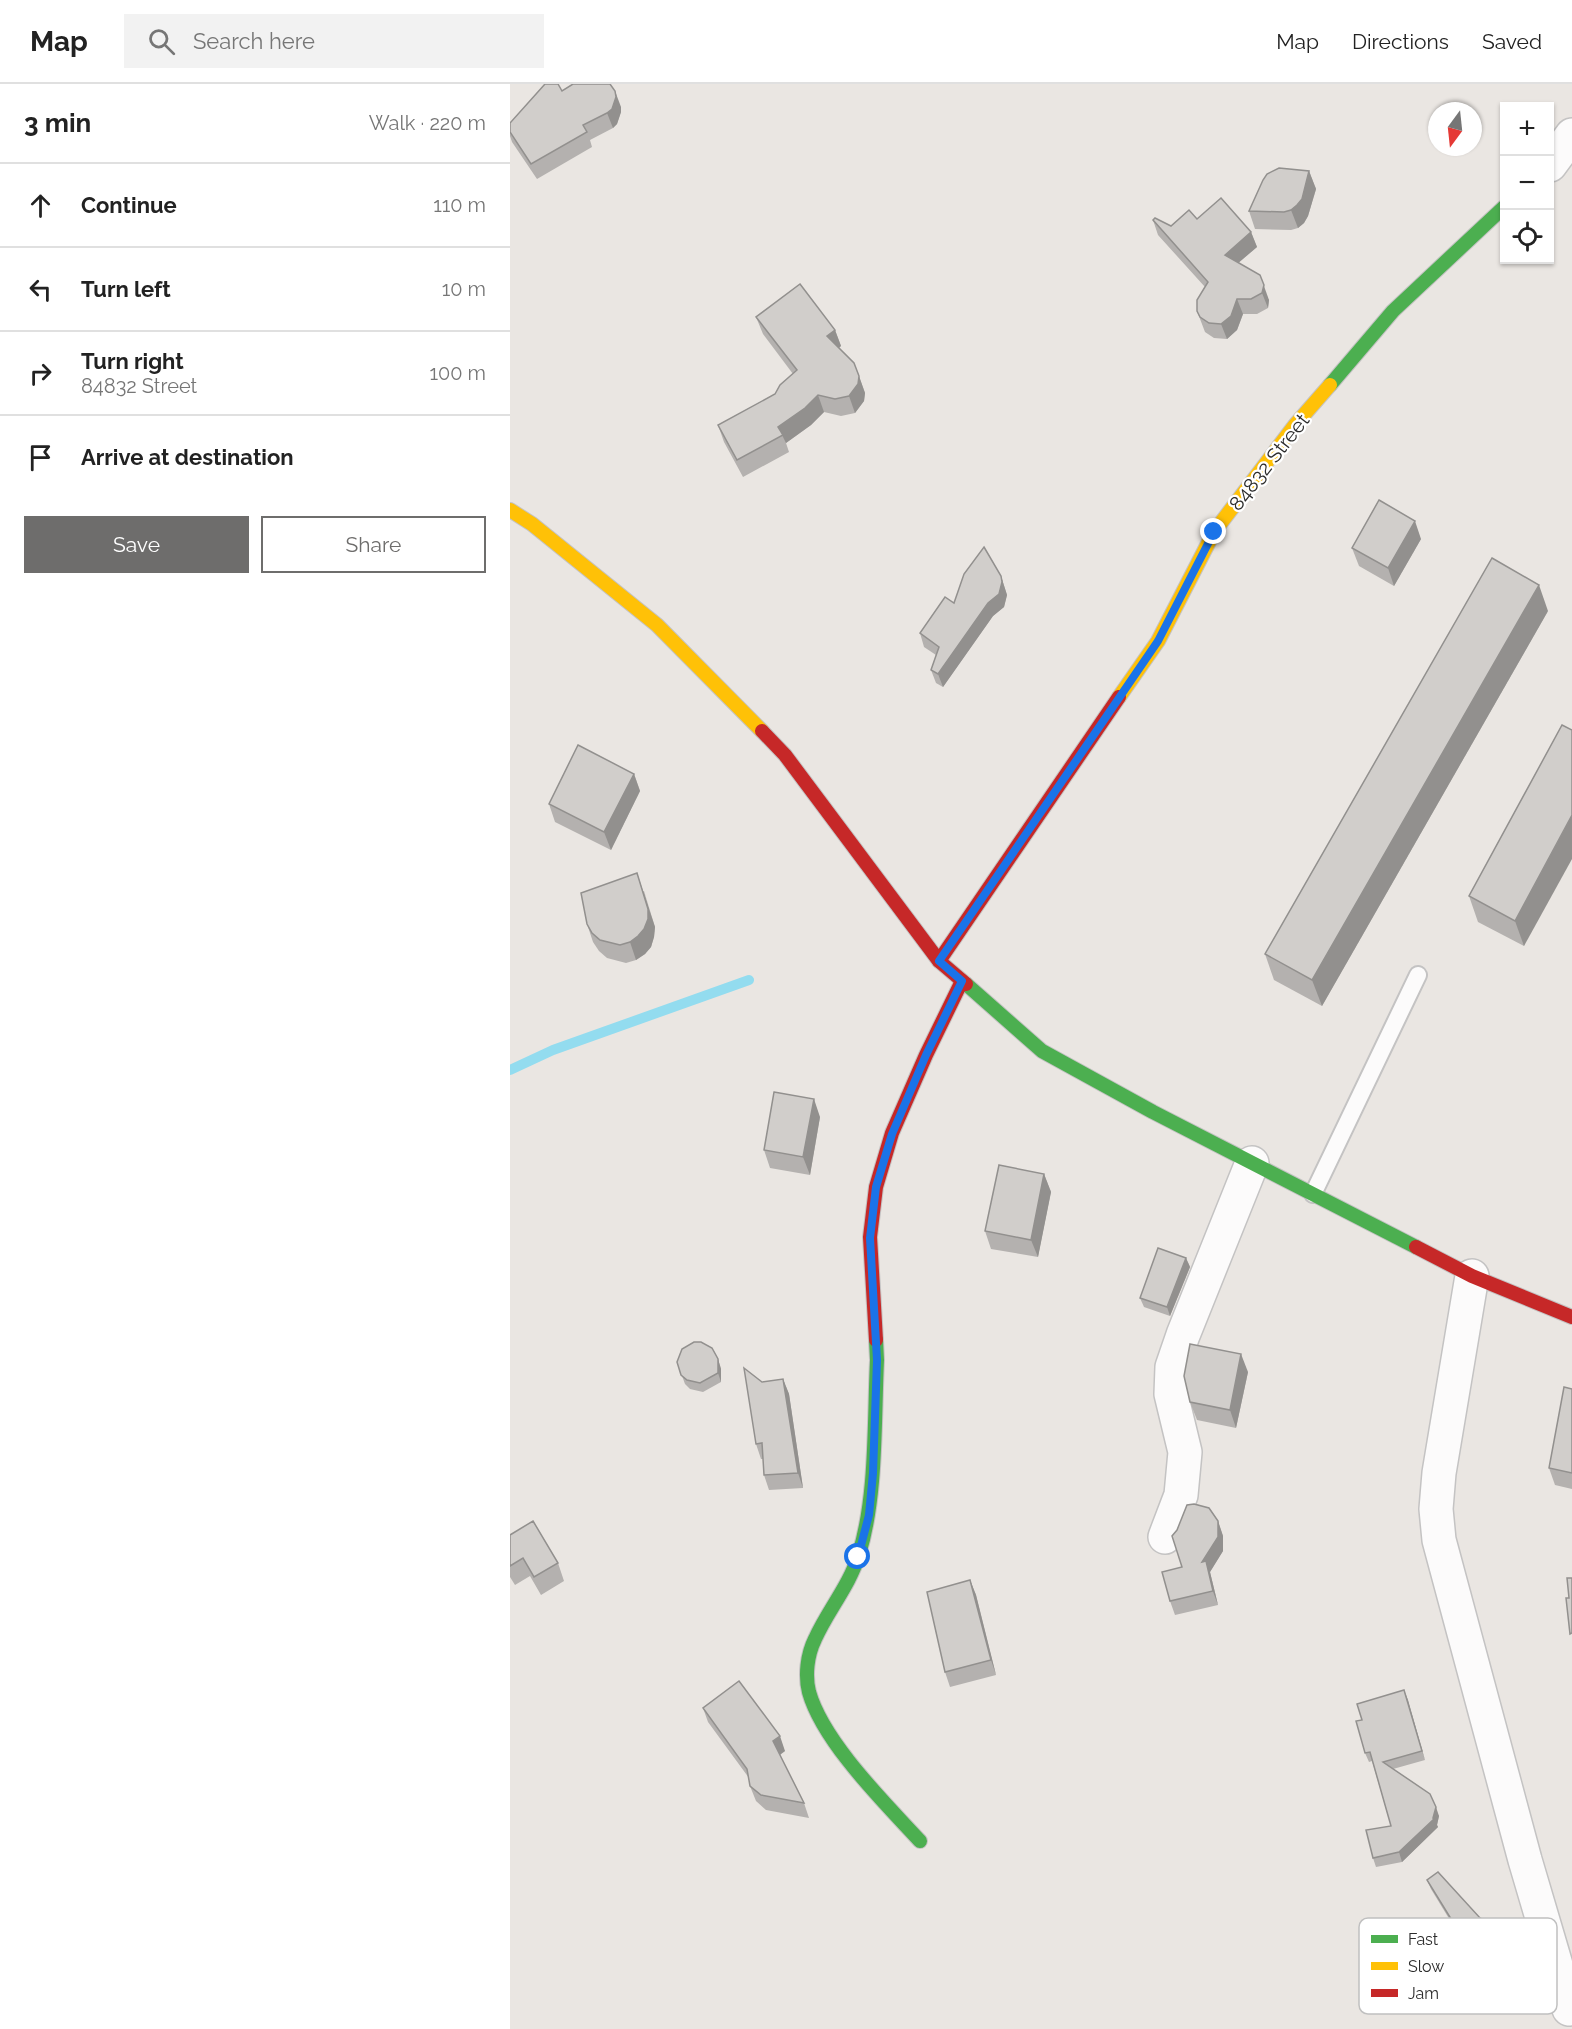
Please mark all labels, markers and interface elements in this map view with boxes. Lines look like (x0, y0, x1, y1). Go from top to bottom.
search box (124, 14, 544, 68)
text: Map (30, 25, 88, 58)
icon: search (145, 25, 178, 58)
text: Search here (193, 28, 315, 54)
text: Map (1276, 29, 1319, 54)
text: Directions (1352, 29, 1449, 54)
text: Saved (1482, 29, 1542, 54)
north arrow (1428, 102, 1482, 156)
map controls (1500, 102, 1554, 264)
button: + (1500, 102, 1554, 156)
text: 3 min (24, 108, 91, 138)
text: Walk · 220 m (369, 111, 486, 135)
button: − (1500, 156, 1554, 210)
icon: ahead (24, 189, 57, 222)
text: Continue (81, 192, 177, 218)
text: 110 m (433, 193, 486, 217)
button: locate (1500, 210, 1554, 264)
icon: left (24, 273, 57, 306)
text: Turn left (81, 276, 171, 302)
text: 10 m (442, 277, 486, 301)
text: Turn right (81, 348, 184, 374)
icon: right (24, 357, 57, 390)
text: 100 m (429, 361, 486, 385)
text: 84832 Street (81, 374, 197, 398)
street label: 84832 Street (1224, 409, 1314, 515)
icon: arrive (24, 441, 57, 474)
text: Arrive at destination (81, 444, 294, 470)
button: Save (24, 516, 249, 573)
button: Share (261, 516, 486, 573)
route end (1200, 518, 1226, 544)
route start (844, 1543, 870, 1569)
legend (1359, 1918, 1557, 2014)
text: Fast (1408, 1930, 1439, 1949)
text: Slow (1408, 1957, 1444, 1976)
text: Jam (1408, 1984, 1439, 2003)

